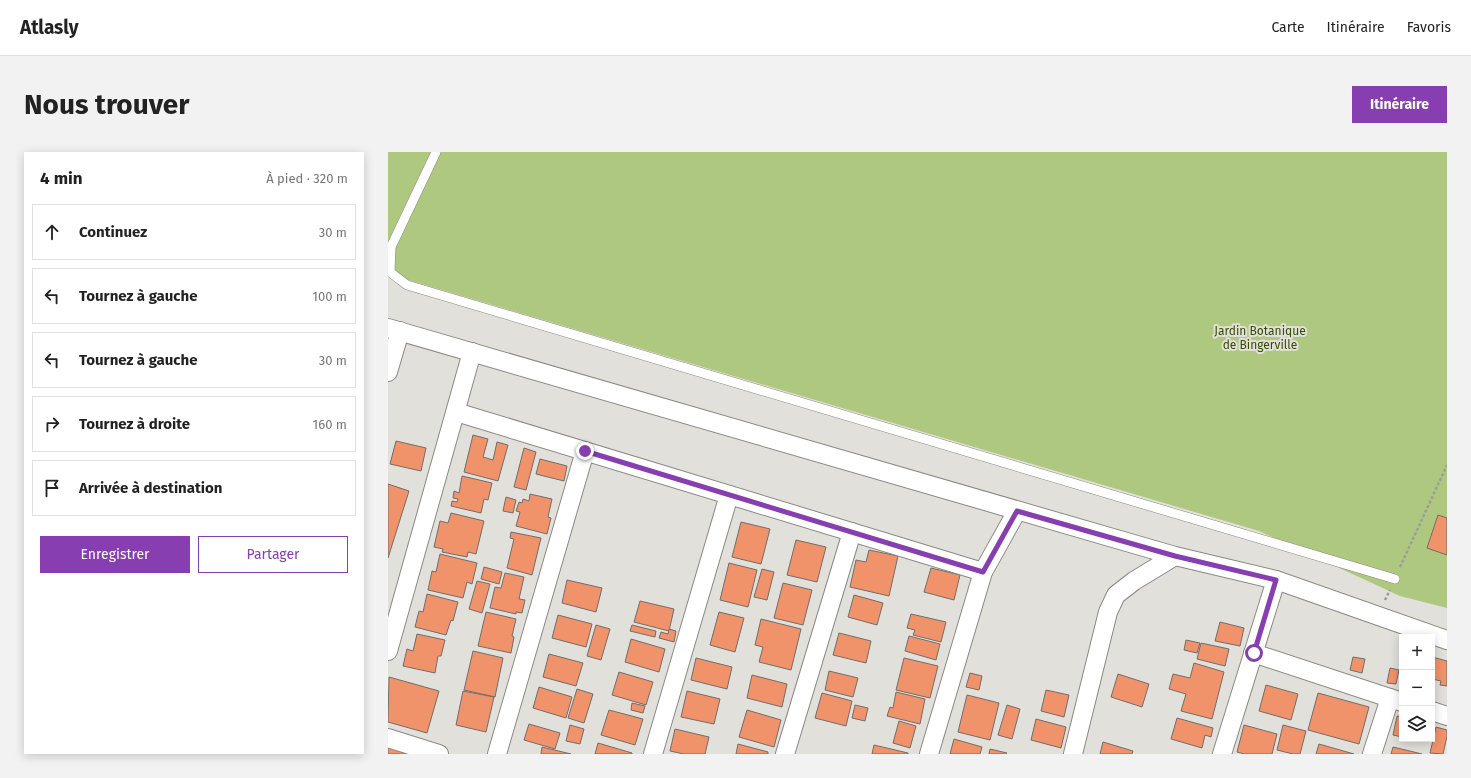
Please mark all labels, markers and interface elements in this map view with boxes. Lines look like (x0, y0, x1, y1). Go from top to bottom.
text: Atlasly (20, 16, 79, 39)
text: Carte (1271, 19, 1305, 36)
text: Itinéraire (1327, 19, 1385, 36)
text: Favoris (1407, 19, 1451, 36)
button: Itinéraire (1352, 86, 1447, 123)
text: Nous trouver (24, 88, 189, 121)
text: 4 min (40, 168, 83, 189)
text: À pied · 320 m (266, 171, 348, 186)
icon: ahead (41, 221, 63, 243)
text: Continuez (79, 223, 147, 241)
text: 30 m (319, 225, 347, 240)
icon: left (41, 285, 63, 307)
text: Tournez à gauche (79, 287, 198, 305)
text: 100 m (312, 289, 347, 304)
park label: Jardin Botanique de Bingerville (1214, 324, 1306, 352)
icon: left (41, 349, 63, 371)
text: Tournez à gauche (79, 351, 198, 369)
text: 30 m (319, 353, 347, 368)
icon: right (41, 413, 63, 435)
text: Tournez à droite (79, 415, 190, 433)
text: 160 m (313, 417, 347, 432)
route end (576, 442, 594, 460)
icon: arrive (41, 477, 63, 499)
text: Arrivée à destination (79, 479, 222, 497)
button: Enregistrer (40, 536, 190, 573)
button: Partager (198, 536, 348, 573)
map controls (1399, 634, 1435, 742)
button: + (1399, 634, 1435, 670)
route start (1245, 644, 1263, 662)
button: − (1399, 670, 1435, 706)
button: layers (1399, 706, 1435, 742)

